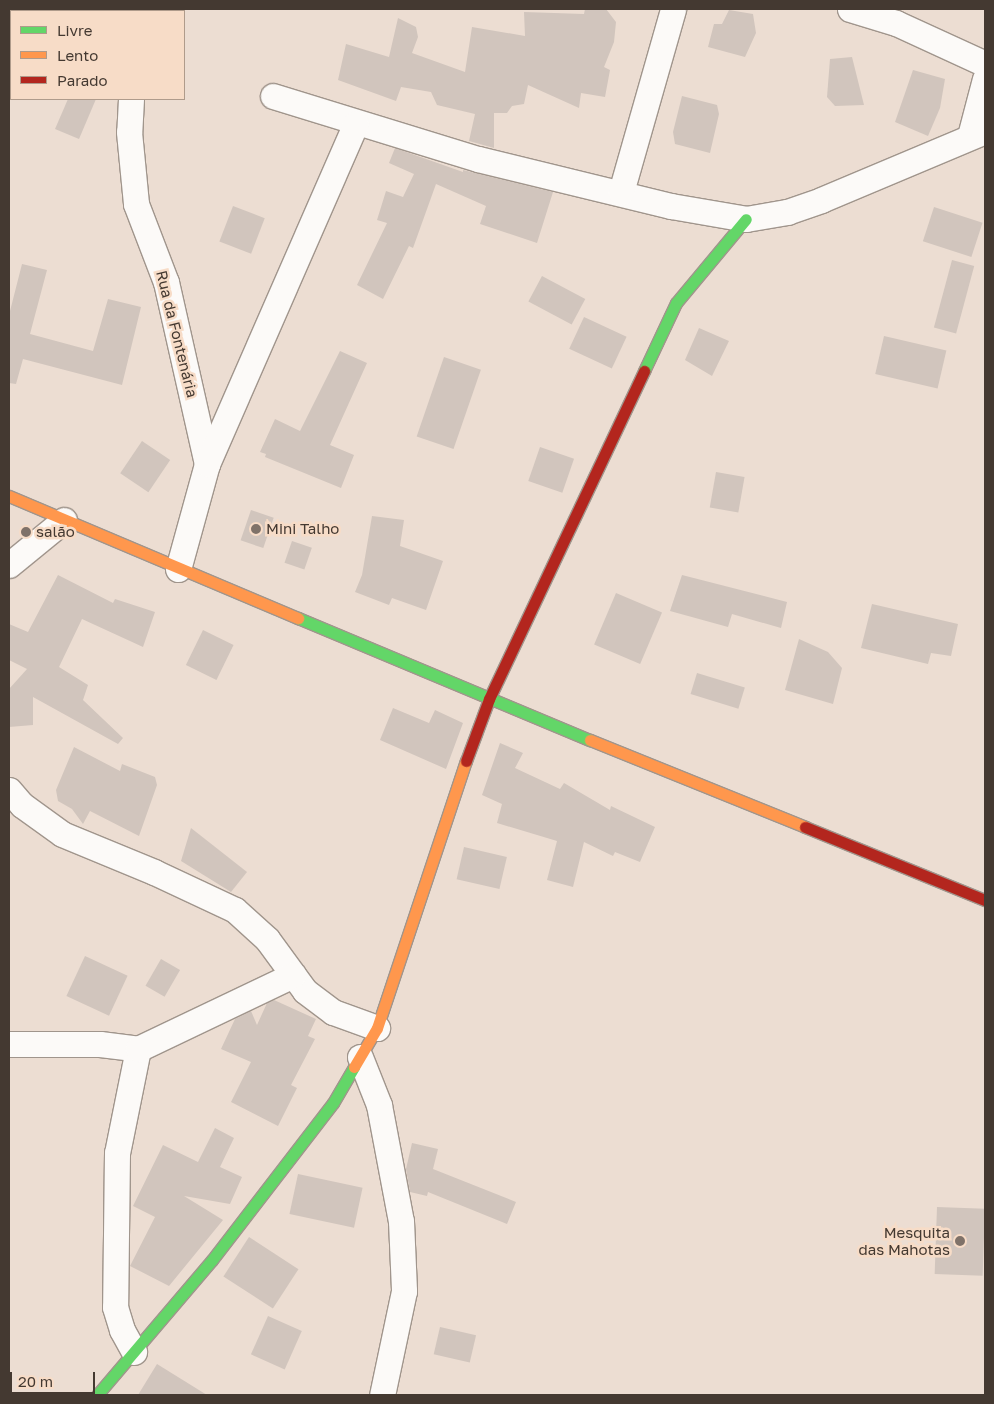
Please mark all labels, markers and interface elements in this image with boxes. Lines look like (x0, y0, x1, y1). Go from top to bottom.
legend (10, 10, 185, 100)
text: Livre (57, 21, 92, 39)
text: Lento (57, 46, 98, 64)
text: Parado (57, 71, 108, 89)
street label: Rua da Fontenária (153, 269, 201, 399)
place label: Mini Talho (266, 520, 339, 538)
place label: salão (36, 523, 75, 541)
marker: Mini Talho (250, 523, 262, 535)
marker: salão (20, 526, 32, 538)
place label: Mesquita das Mahotas (859, 1223, 950, 1258)
marker: Mesquita das Mahotas (954, 1235, 966, 1247)
scale bar (12, 1362, 98, 1394)
text: 20 m (18, 1372, 53, 1390)

